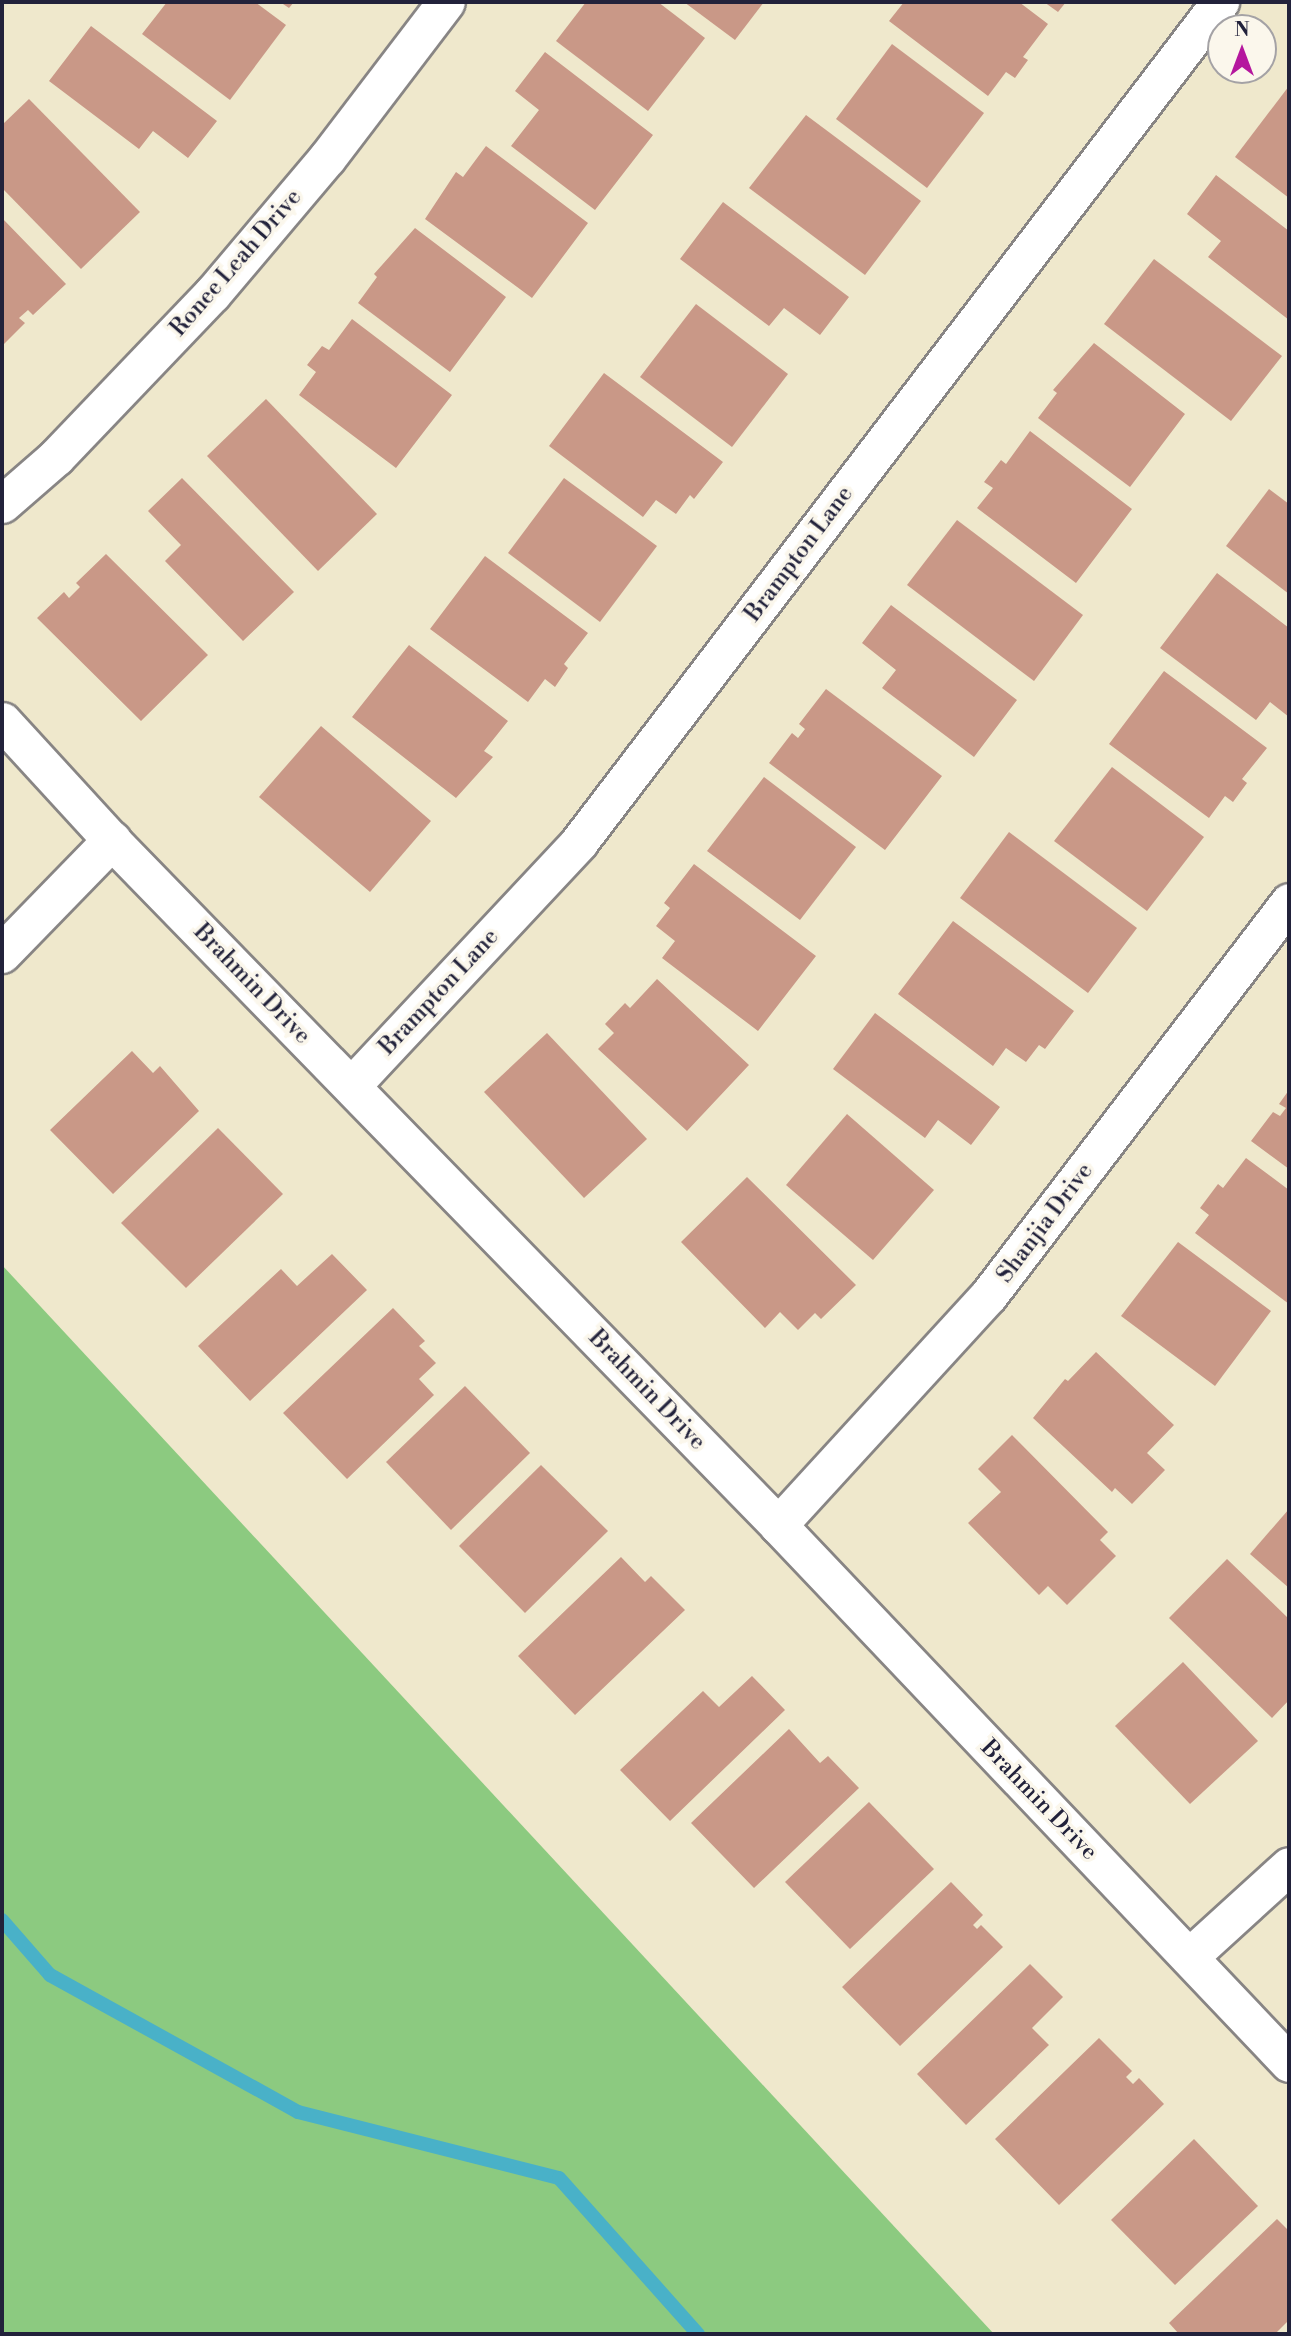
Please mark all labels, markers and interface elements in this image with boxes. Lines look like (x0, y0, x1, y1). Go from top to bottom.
north arrow (1207, 14, 1277, 84)
text: N (1234, 18, 1250, 42)
street label: Ronee Leah Drive (165, 184, 307, 342)
street label: Brampton Lane (739, 481, 859, 627)
street label: Brahmin Drive (188, 918, 316, 1050)
street label: Brampton Lane (374, 923, 504, 1061)
street label: Shanjia Drive (991, 1158, 1099, 1288)
street label: Brahmin Drive (583, 1324, 711, 1456)
street label: Brahmin Drive (975, 1734, 1103, 1866)

